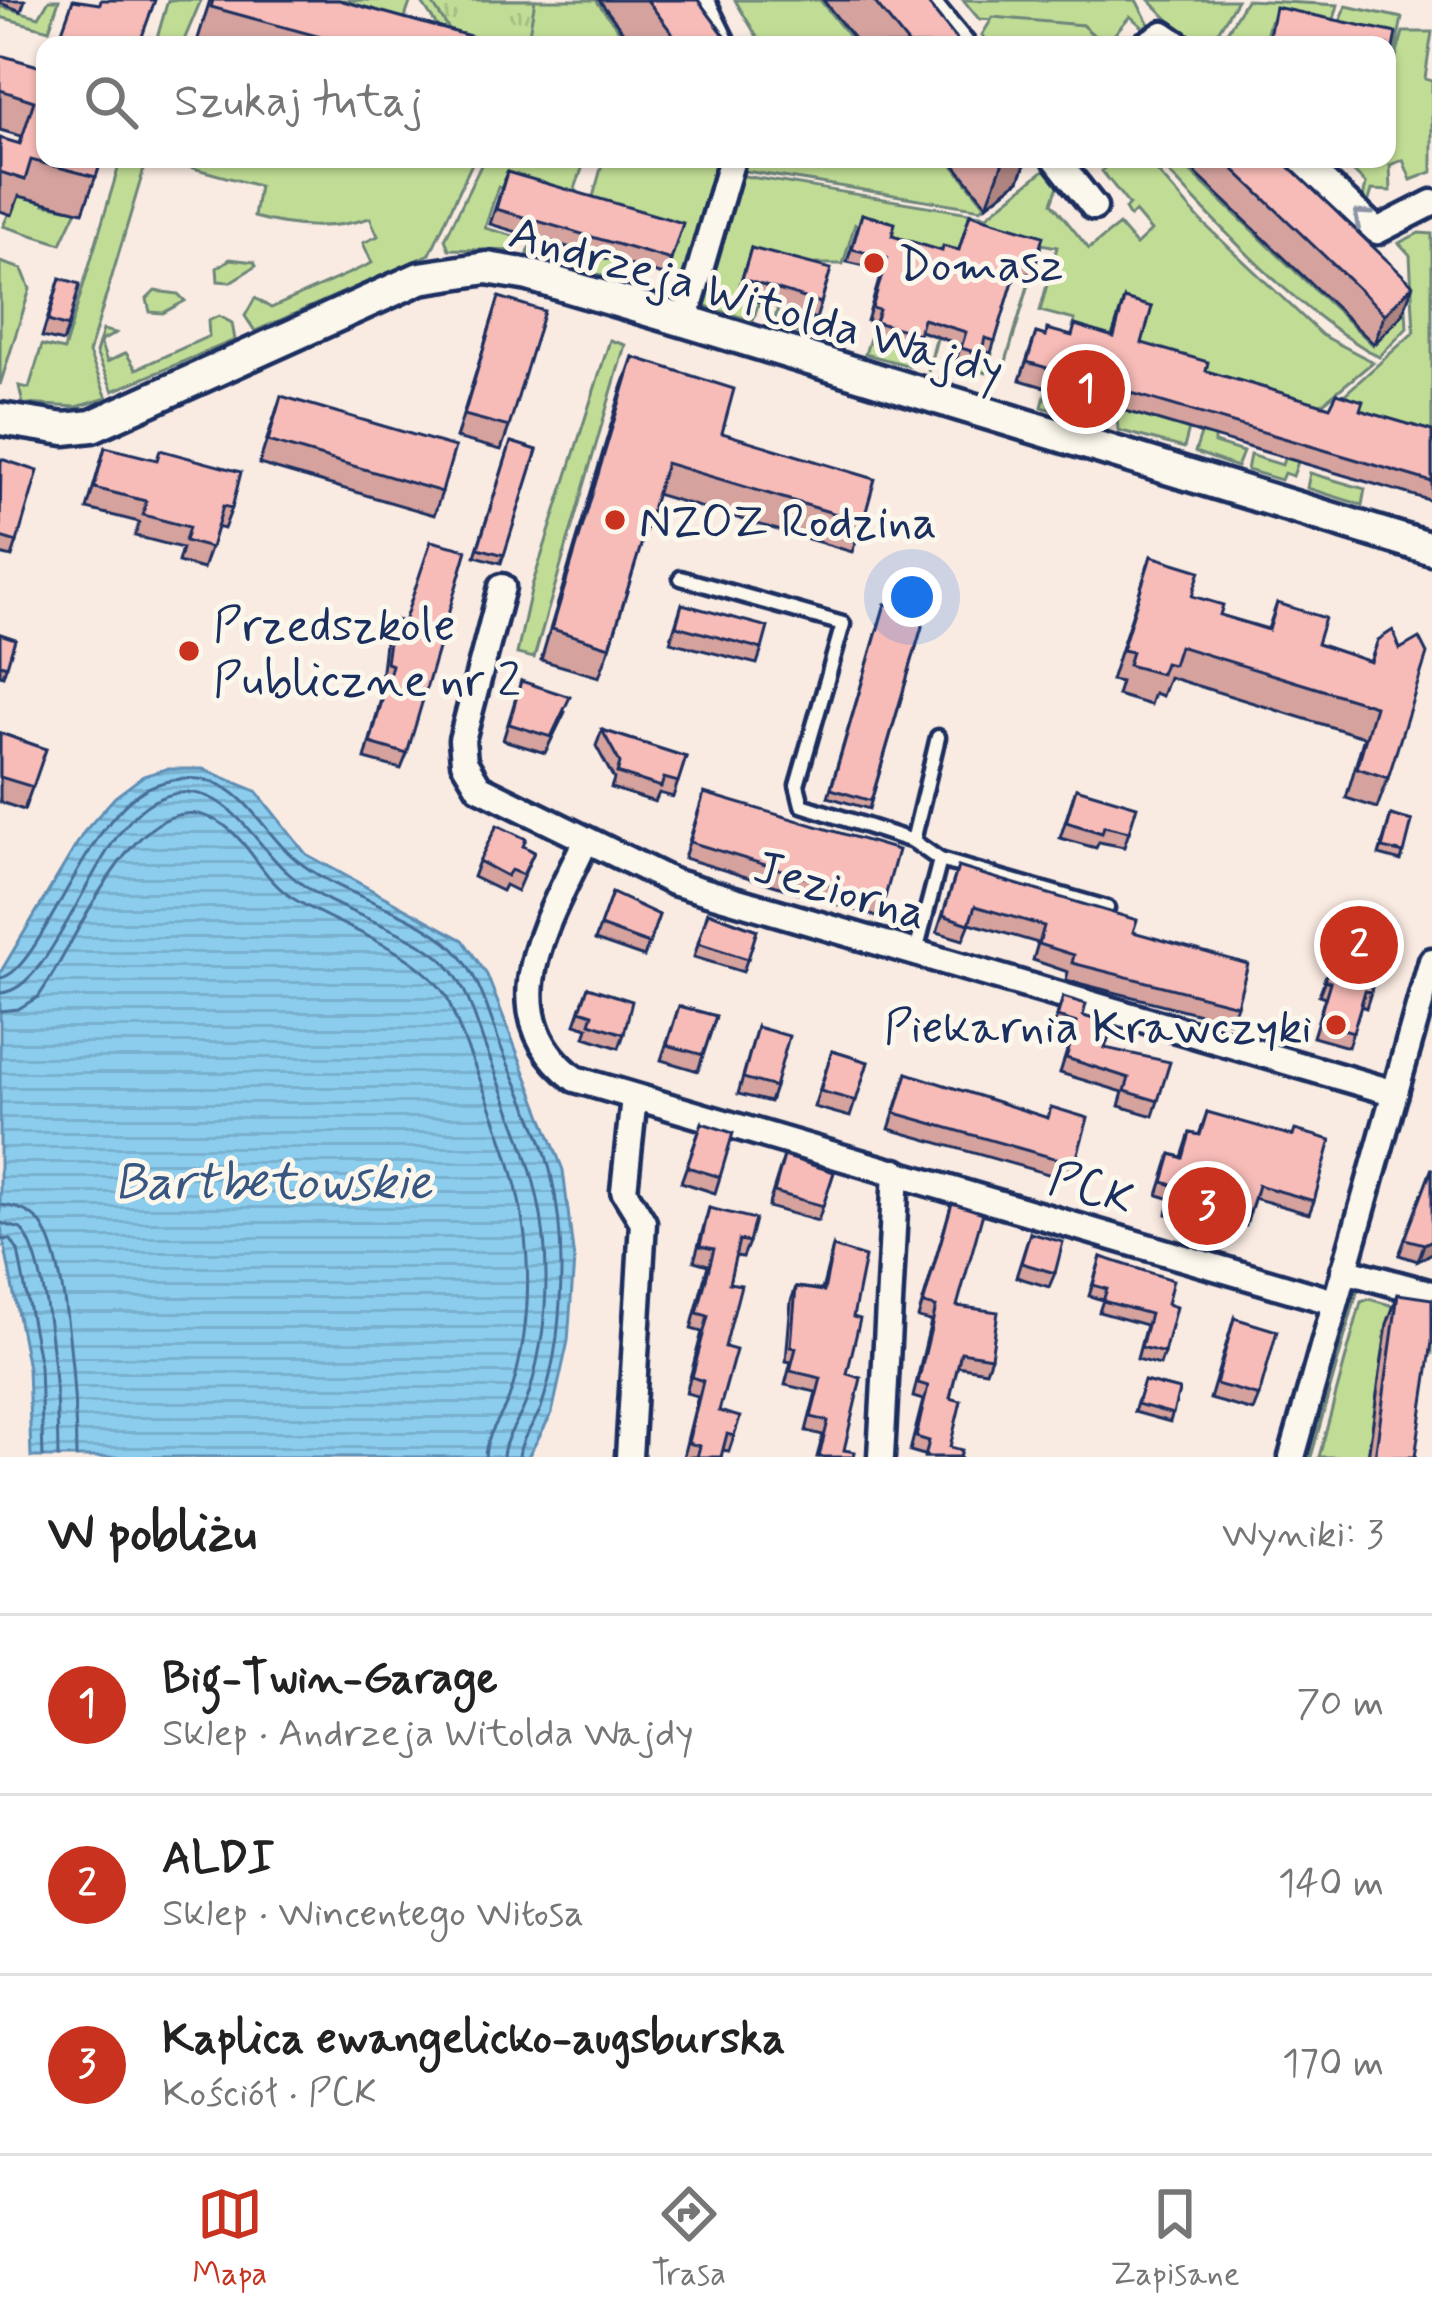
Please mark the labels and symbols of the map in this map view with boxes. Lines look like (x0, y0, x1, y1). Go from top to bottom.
street label: Andrzeja Witolda Wajdy (502, 203, 1010, 404)
one-way arrow (1353, 210, 1374, 231)
place label: Domasz (898, 235, 1063, 298)
marker: Domasz (861, 250, 887, 276)
pin: 1 (1047, 344, 1125, 434)
place label: NZOZ Rodzina (639, 492, 937, 555)
marker: NZOZ Rodzina (602, 507, 628, 533)
your location (882, 567, 942, 627)
place label: Przedszkole Publiczne nr 2 (213, 595, 521, 713)
marker: Przedszkole Publiczne nr 2 (176, 638, 202, 664)
street label: Jeziorna (746, 837, 934, 946)
pin: 2 (1320, 900, 1398, 990)
place label: Piekarnia Krawczyki (884, 997, 1312, 1060)
marker: Piekarnia Krawczyki (1323, 1012, 1349, 1038)
street label: PCK (1041, 1148, 1141, 1233)
water label: Bartbetowskie (114, 1151, 433, 1217)
pin: 3 (1168, 1161, 1246, 1251)

